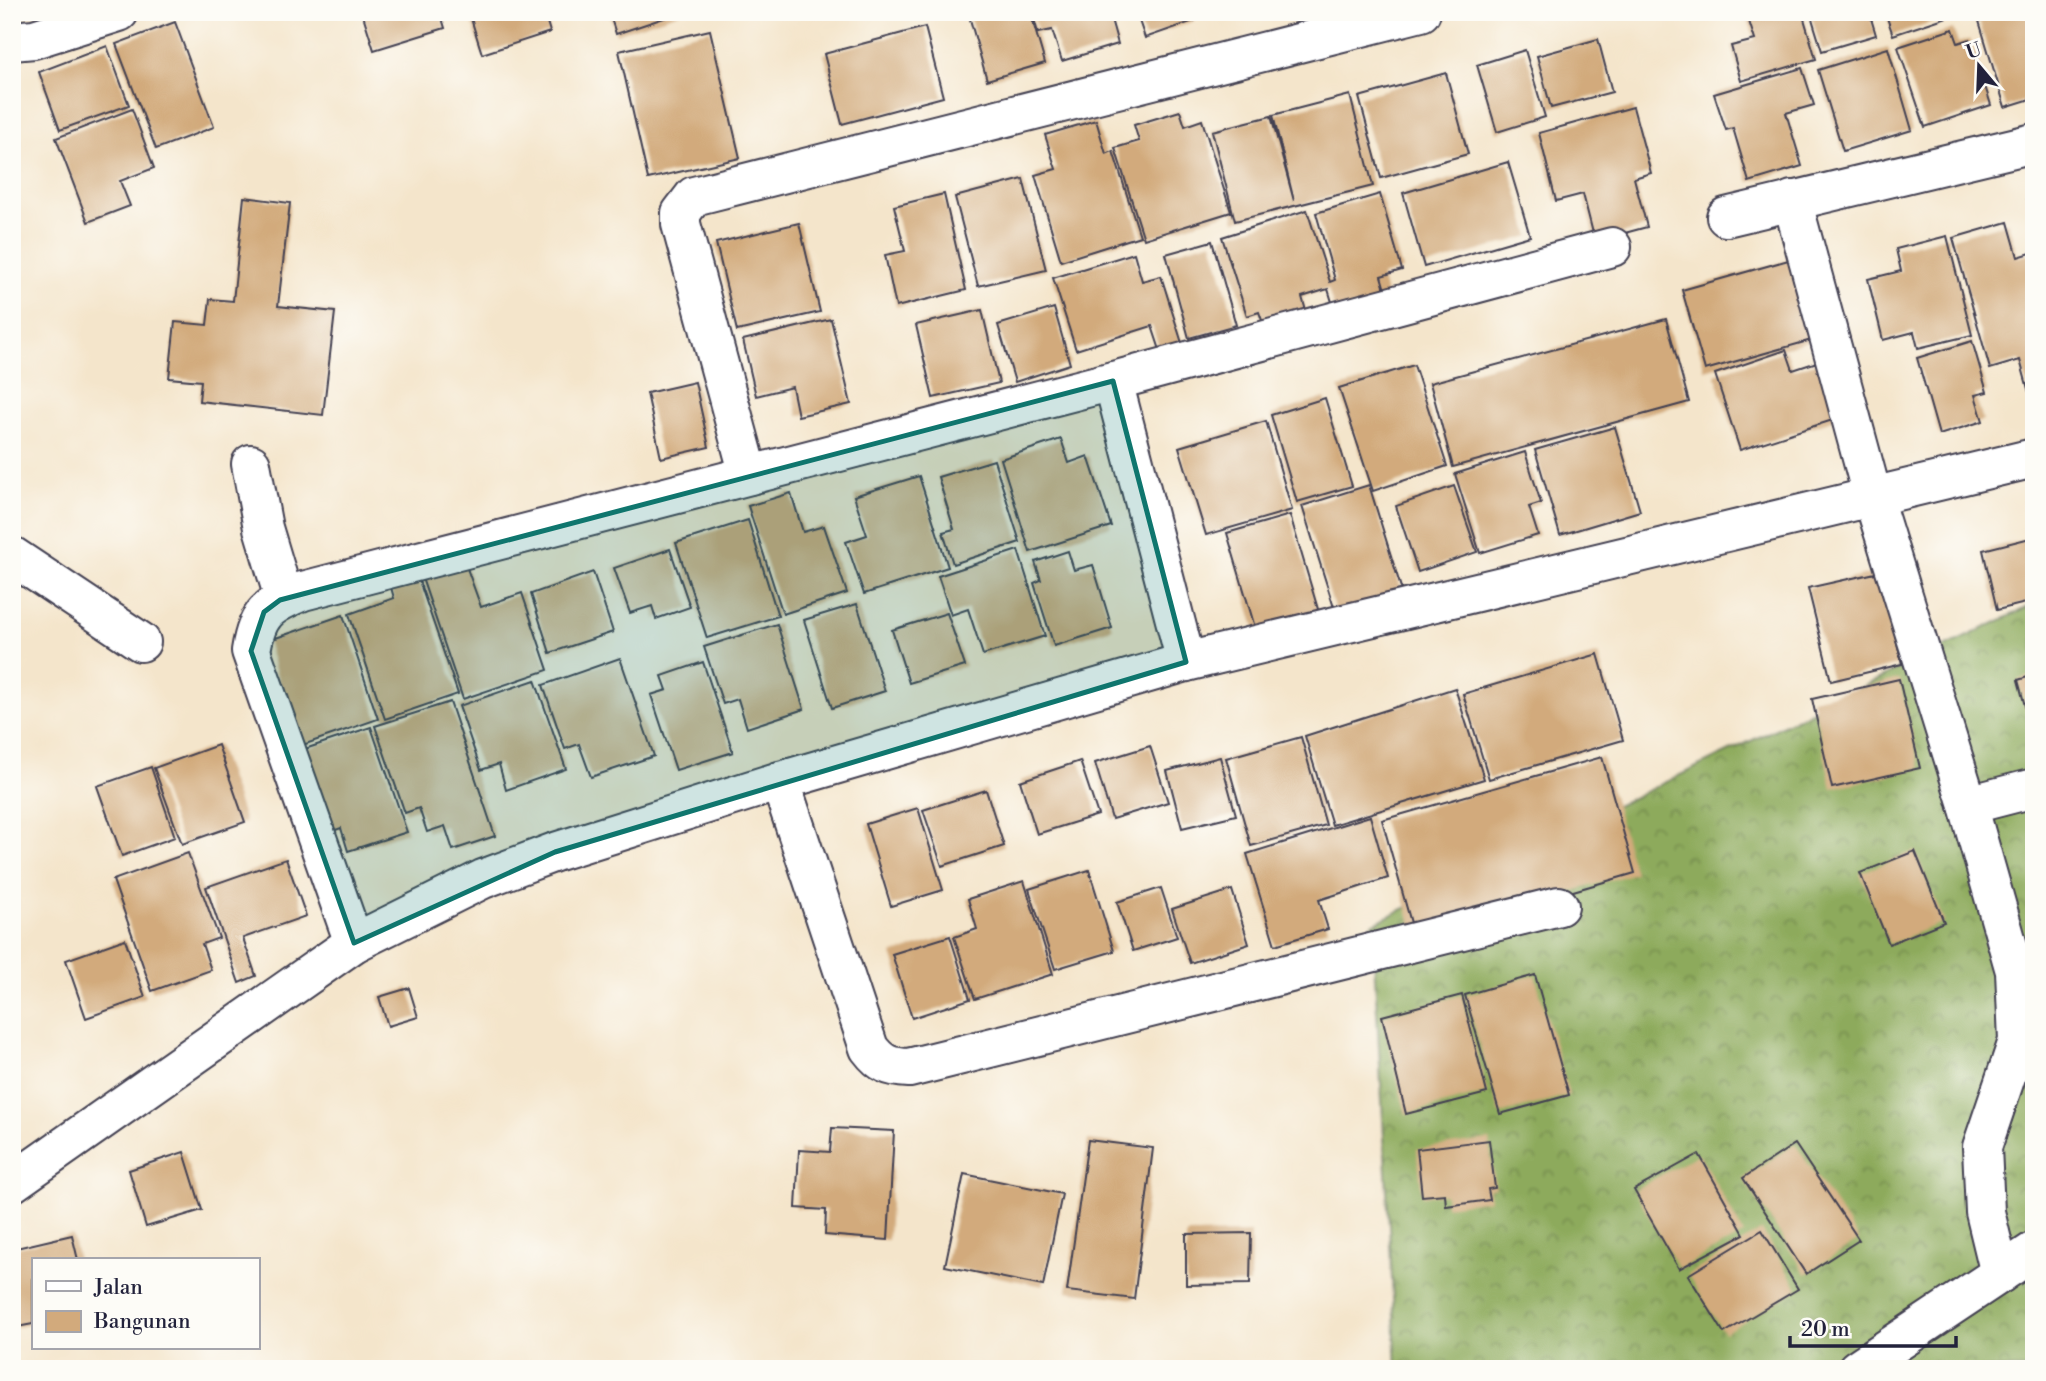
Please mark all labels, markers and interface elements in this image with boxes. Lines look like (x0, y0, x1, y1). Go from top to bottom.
north arrow (1944, 32, 2014, 102)
text: U (1963, 37, 1985, 65)
legend (32, 1258, 259, 1350)
text: Jalan (93, 1275, 143, 1301)
scale bar (1790, 1304, 1957, 1348)
text: Bangunan (93, 1309, 191, 1335)
text: 20 m (1801, 1317, 1850, 1343)

